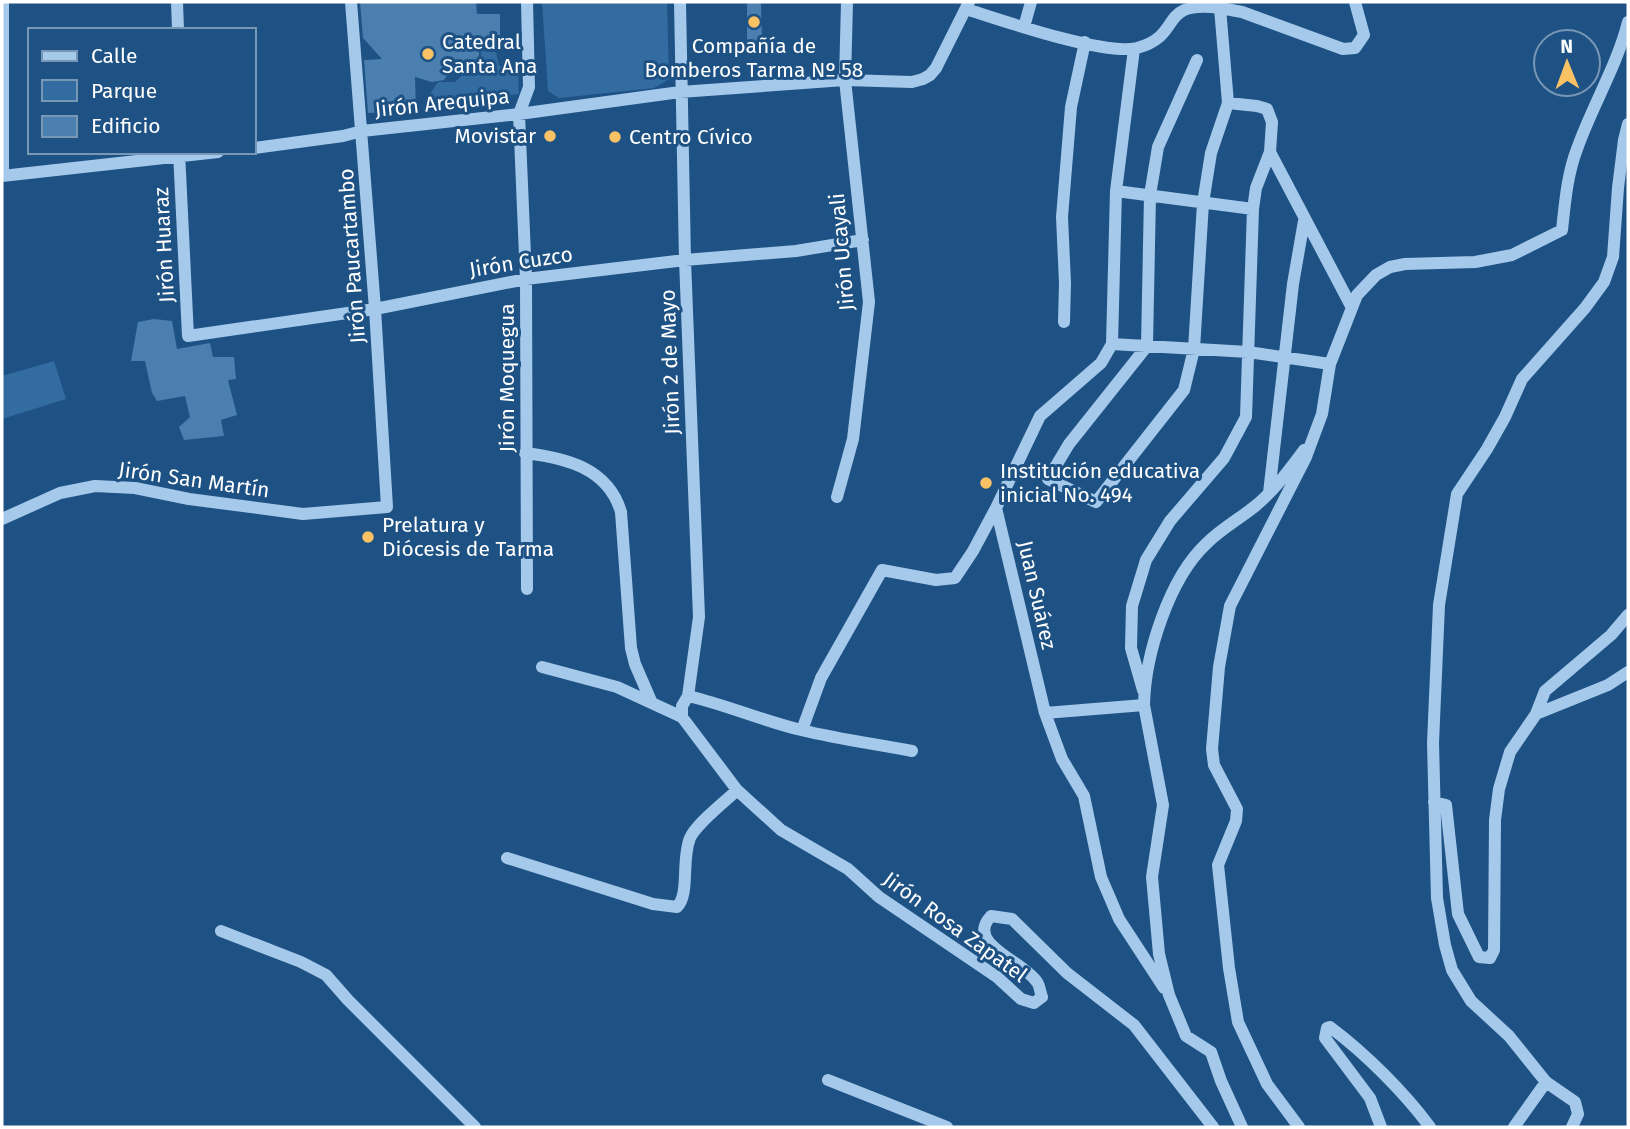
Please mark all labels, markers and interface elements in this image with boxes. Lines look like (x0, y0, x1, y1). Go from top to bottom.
marker: Compañía de Bomberos Tarma Nº 58 (746, 14, 762, 30)
legend (28, 28, 256, 154)
north arrow (1532, 28, 1602, 98)
place label: Catedral Santa Ana (442, 29, 537, 79)
place label: Compañía de Bomberos Tarma Nº 58 (645, 33, 863, 83)
text: N (1560, 35, 1573, 58)
text: Calle (91, 43, 137, 69)
marker: Catedral Santa Ana (420, 46, 436, 62)
text: Parque (91, 78, 157, 104)
street label: Jirón Arequipa (373, 83, 511, 123)
text: Edificio (91, 113, 161, 139)
place label: Movistar (454, 123, 536, 149)
place label: Centro Cívico (629, 124, 753, 150)
marker: Movistar (542, 128, 558, 144)
marker: Centro Cívico (607, 129, 623, 145)
street label: Jirón Paucartambo (333, 168, 371, 344)
street label: Jirón Huaraz (148, 186, 180, 304)
street label: Jirón Ucayali (824, 192, 860, 312)
street label: Jirón Cuzco (467, 241, 575, 283)
street label: Jirón 2 de Mayo (654, 289, 686, 435)
street label: Jirón Moquegua (494, 303, 520, 453)
street label: Jirón San Martín (117, 457, 271, 503)
place label: Institución educativa inicial No. 494 (1000, 458, 1200, 508)
marker: Institución educativa inicial No. 494 (978, 475, 994, 491)
place label: Prelatura y Diócesis de Tarma (382, 512, 554, 562)
marker: Prelatura y Diócesis de Tarma (360, 529, 376, 545)
street label: Juan Suárez (1012, 538, 1062, 652)
street label: Jirón Rosa Zapatel (878, 866, 1032, 988)

